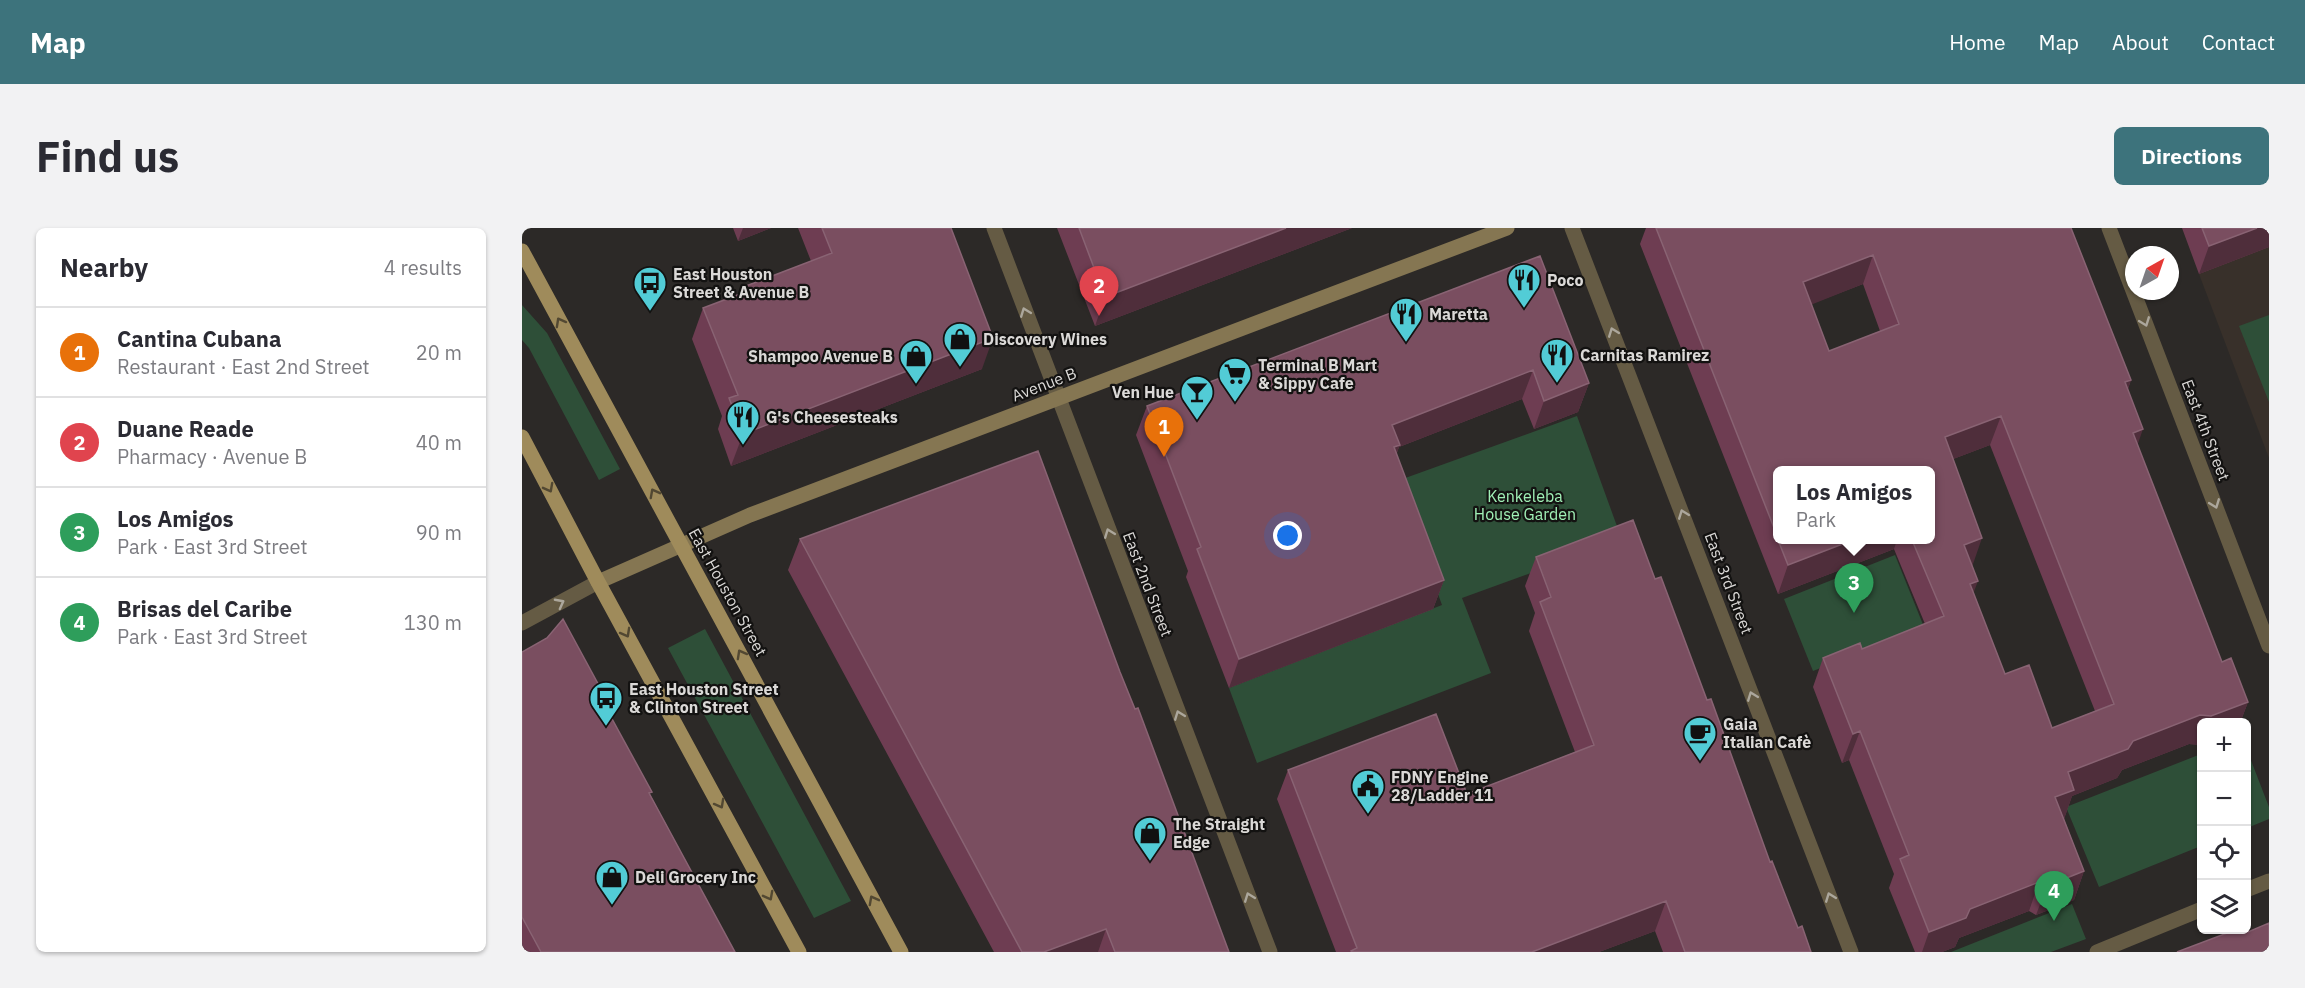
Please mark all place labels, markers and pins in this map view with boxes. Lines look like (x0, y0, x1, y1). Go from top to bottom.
restaurant icon: Poco (1506, 262, 1542, 309)
place label: East Houston Street & Avenue B (673, 264, 809, 302)
bus stop icon: East Houston Street & Avenue B (632, 265, 668, 312)
pin: 2 (1080, 266, 1118, 316)
place label: Poco (1547, 270, 1583, 290)
restaurant icon: Maretta (1388, 296, 1424, 343)
place label: Maretta (1429, 304, 1488, 324)
shop icon: Discovery Wines (942, 321, 978, 368)
place label: Discovery Wines (983, 329, 1107, 349)
restaurant icon: Carnitas Ramirez (1539, 337, 1575, 384)
shop icon: Shampoo Avenue B (898, 338, 934, 385)
place label: Carnitas Ramirez (1580, 345, 1709, 365)
place label: Shampoo Avenue B (748, 346, 893, 366)
place label: Terminal B Mart & Sippy Cafe (1258, 355, 1377, 393)
supermarket icon: Terminal B Mart & Sippy Cafe (1217, 356, 1253, 403)
bar icon: Ven Hue (1179, 374, 1215, 421)
place label: Ven Hue (1112, 382, 1174, 402)
restaurant icon: G's Cheesesteaks (725, 399, 761, 446)
place label: G's Cheesesteaks (766, 407, 898, 427)
pin: 1 (1144, 408, 1184, 457)
pin: 3 (1834, 564, 1874, 613)
place label: East Houston Street & Clinton Street (629, 679, 779, 717)
bus stop icon: East Houston Street & Clinton Street (588, 680, 624, 727)
place label: Gaia Italian Cafè (1723, 714, 1811, 752)
cafe icon: Gaia Italian Cafè (1682, 715, 1718, 762)
place label: FDNY Engine 28/Ladder 11 (1391, 767, 1493, 805)
public building icon: FDNY Engine 28/Ladder 11 (1350, 768, 1386, 815)
place label: The Straight Edge (1173, 814, 1265, 852)
shop icon: The Straight Edge (1132, 815, 1168, 862)
shop icon: Deli Grocery Inc (594, 859, 630, 906)
place label: Deli Grocery Inc (635, 867, 756, 887)
pin: 4 (2034, 872, 2074, 921)

